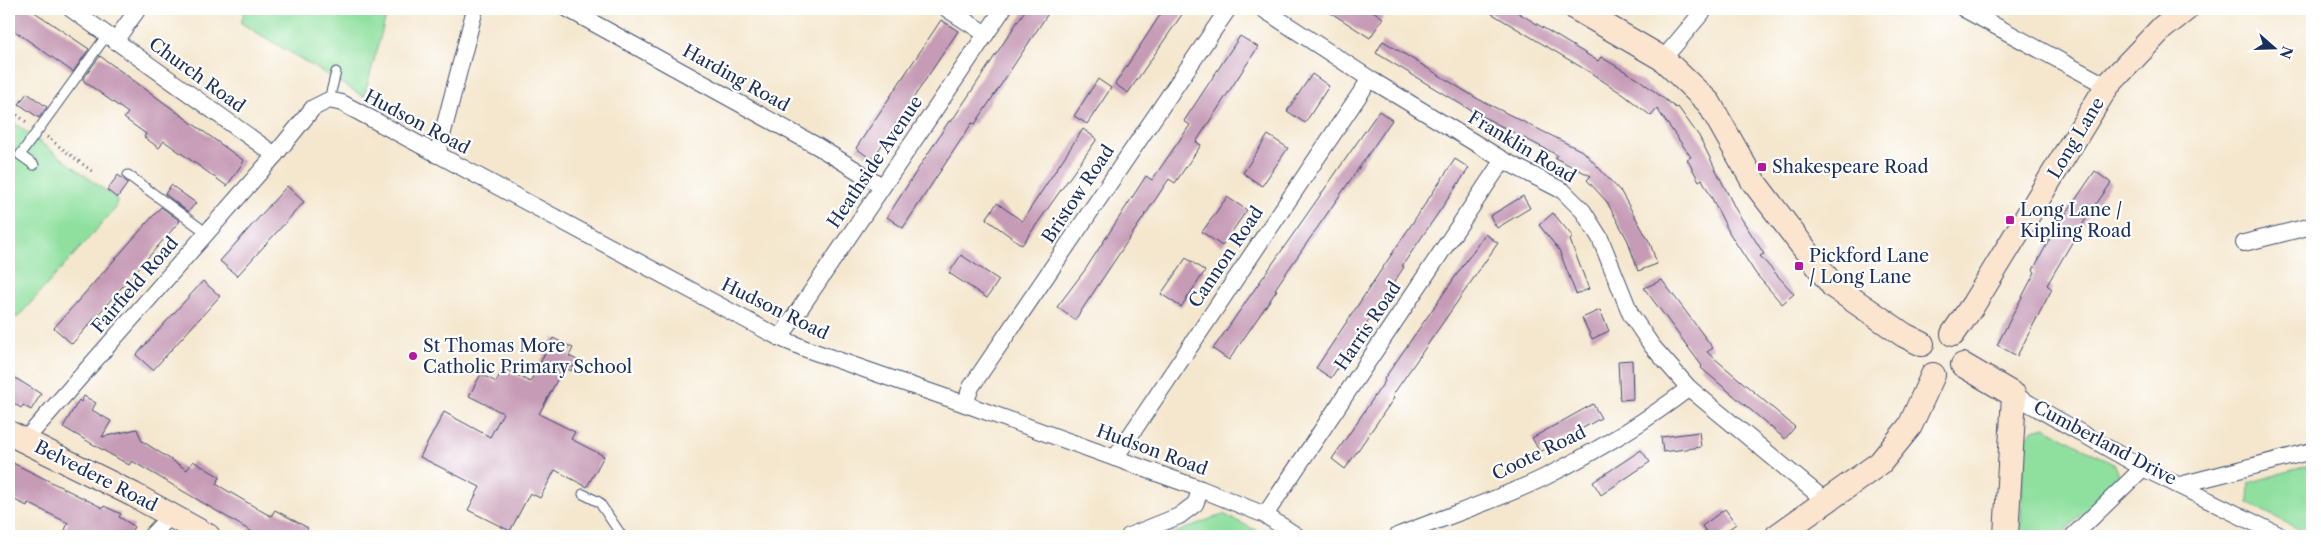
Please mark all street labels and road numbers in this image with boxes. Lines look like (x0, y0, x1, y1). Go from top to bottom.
street label: Church Road (145, 33, 249, 117)
street label: Harding Road (679, 40, 793, 116)
street label: Hudson Road (360, 85, 474, 159)
street label: Heathside Avenue (823, 92, 927, 232)
street label: Long Lane (2043, 93, 2109, 183)
street label: Franklin Road (1464, 106, 1580, 188)
street label: Bristow Road (1037, 141, 1119, 247)
street label: Cannon Road (1184, 202, 1268, 312)
street label: Fairfield Road (87, 232, 183, 338)
street label: Hudson Road (718, 274, 832, 344)
street label: Harris Road (1330, 277, 1406, 375)
street label: Cumberland Drive (2030, 396, 2180, 490)
street label: Hudson Road (1093, 420, 1211, 480)
street label: Coote Road (1488, 421, 1590, 485)
street label: Belvedere Road (31, 436, 161, 516)

